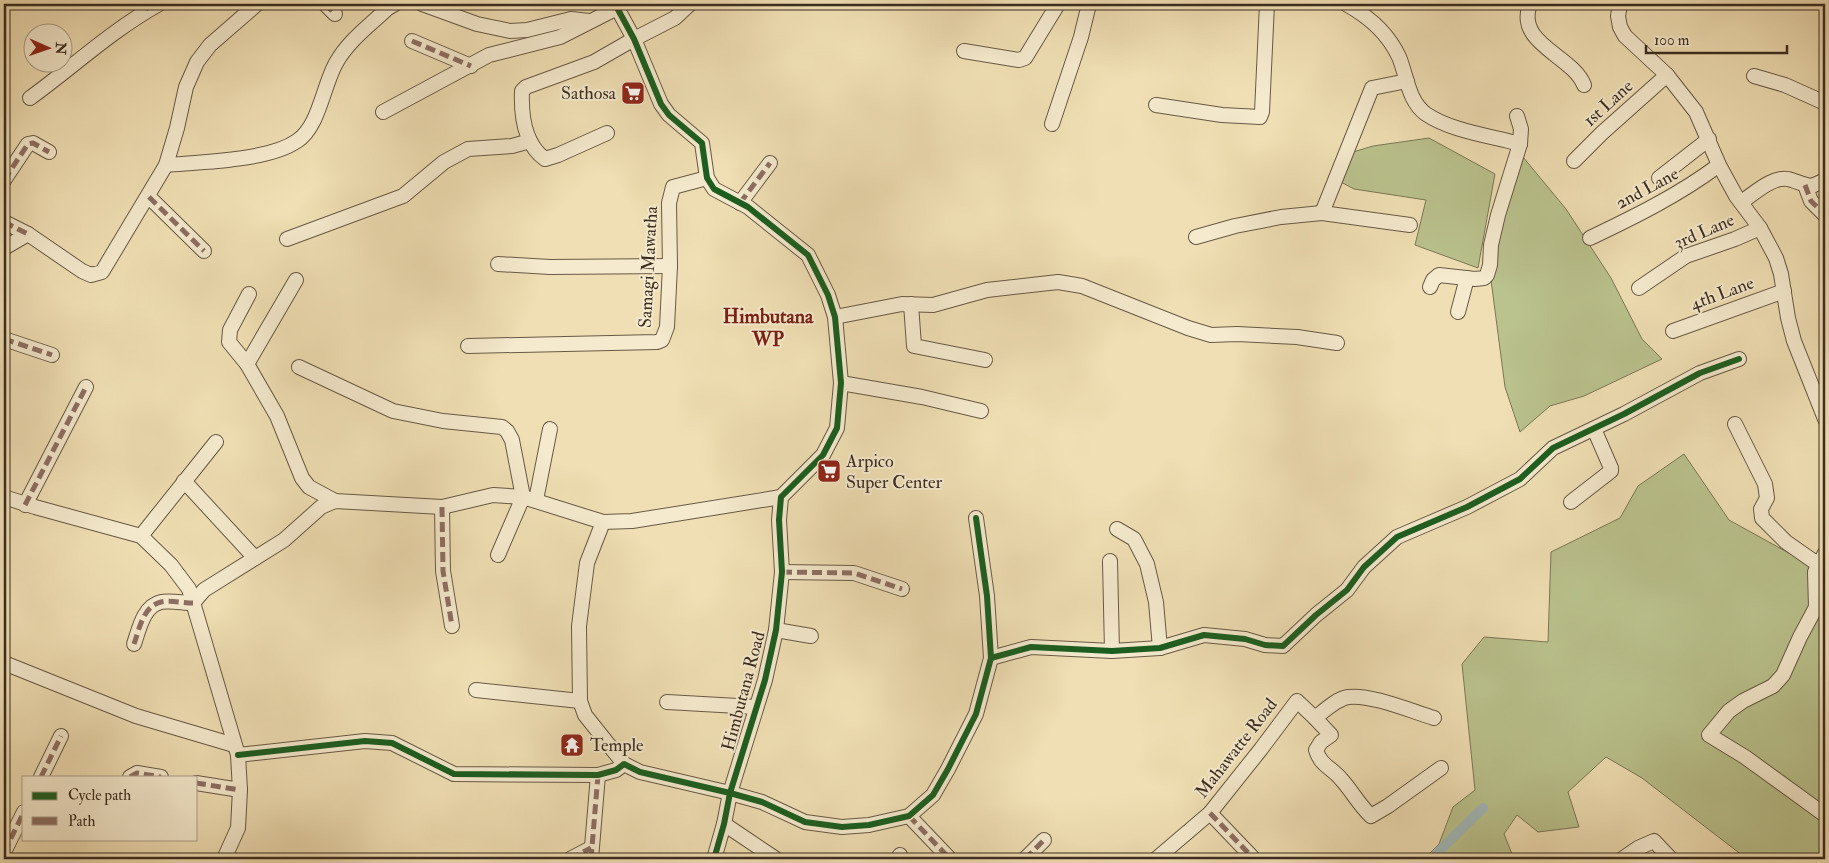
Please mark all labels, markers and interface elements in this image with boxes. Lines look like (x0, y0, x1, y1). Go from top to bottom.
north arrow (22, 22, 72, 72)
scale bar (1646, 22, 1788, 54)
text: 100 m (1654, 31, 1690, 50)
text: N (52, 41, 69, 55)
street label: 1st Lane (1579, 75, 1638, 132)
supermarket icon: Sathosa (620, 80, 646, 106)
place label: Sathosa (561, 82, 617, 105)
street label: 2nd Lane (1612, 162, 1683, 215)
street label: Samagi Mawatha (634, 205, 663, 328)
street label: 3rd Lane (1671, 208, 1738, 254)
street label: 4th Lane (1687, 271, 1758, 316)
district label: Himbutana WP (723, 304, 814, 352)
place label: Arpico Super Center (845, 450, 943, 494)
supermarket icon: Arpico Super Center (816, 458, 842, 484)
street label: Himbutana Road (716, 629, 771, 753)
street label: Mahawatte Road (1190, 694, 1283, 803)
temple icon: Temple (559, 732, 585, 758)
place label: Temple (590, 734, 644, 757)
legend (22, 776, 198, 840)
text: Cycle path (68, 786, 131, 806)
text: Path (68, 812, 95, 831)

